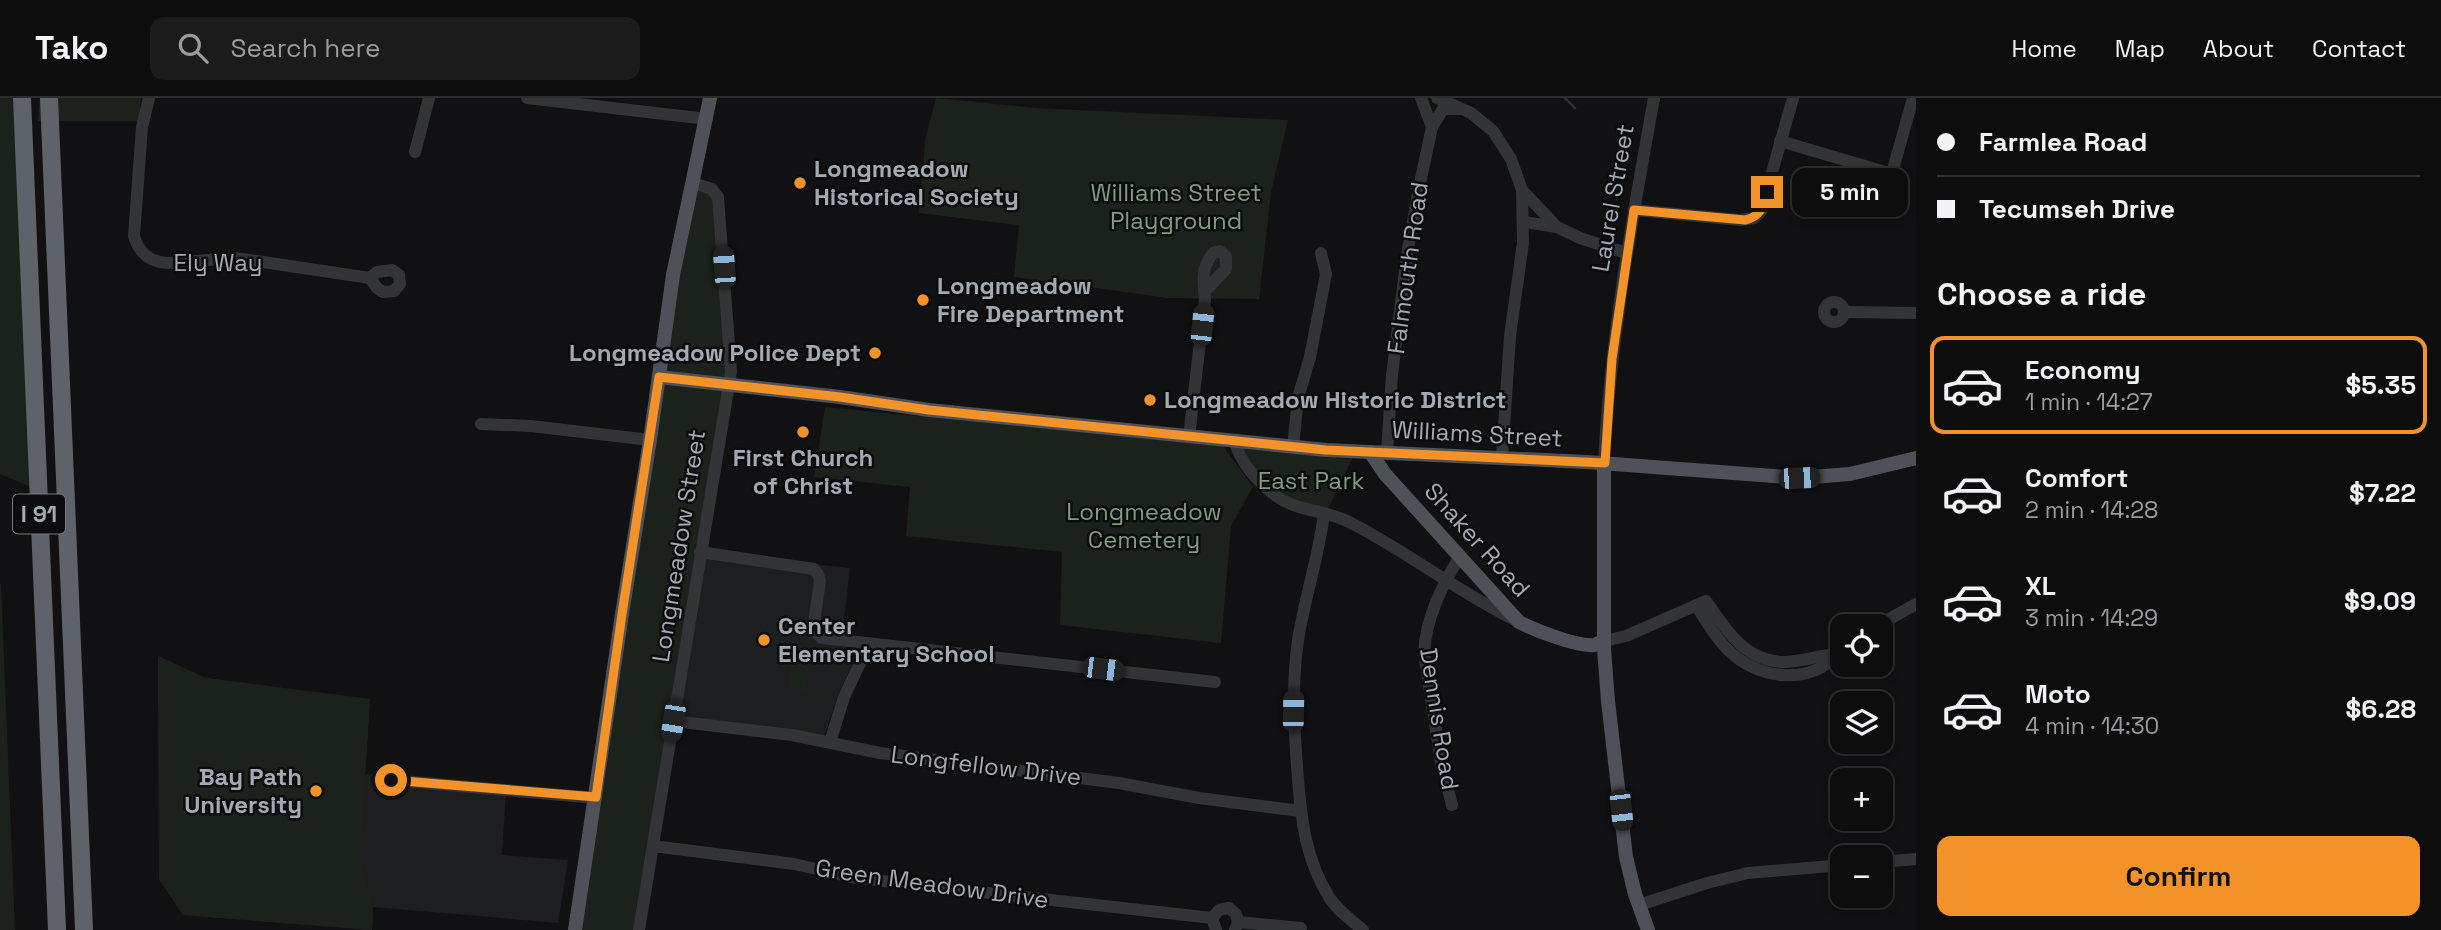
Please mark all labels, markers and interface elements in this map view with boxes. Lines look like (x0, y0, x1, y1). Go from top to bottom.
search box (150, 17, 640, 80)
text: Tako (35, 27, 108, 69)
icon: search (174, 29, 212, 67)
text: Search here (230, 31, 380, 65)
text: Home (2011, 33, 2077, 64)
text: Map (2115, 33, 2165, 64)
text: About (2203, 33, 2274, 64)
text: Contact (2312, 33, 2406, 64)
street label: Laurel Street (1584, 122, 1641, 274)
text: Farmlea Road (1979, 125, 2147, 159)
place label: Longmeadow Historical Society (814, 153, 1019, 212)
callout: 5 min (1792, 168, 1907, 217)
marker: Longmeadow Historical Society (792, 175, 808, 191)
route end (1751, 176, 1783, 208)
park label: Williams Street Playground (1090, 177, 1262, 236)
text: 5 min (1820, 177, 1880, 207)
street label: Falmouth Road (1380, 180, 1435, 356)
text: Tecumseh Drive (1979, 192, 2175, 226)
car (713, 245, 736, 289)
street label: Ely Way (173, 247, 263, 278)
place label: Longmeadow Fire Department (937, 270, 1124, 329)
text: Choose a ride (1937, 274, 2147, 314)
marker: Longmeadow Fire Department (915, 292, 931, 308)
car (1190, 303, 1215, 347)
place label: Longmeadow Police Dept (569, 337, 861, 368)
marker: Longmeadow Police Dept (867, 345, 883, 361)
text: Economy (2025, 353, 2141, 387)
icon: car (1941, 354, 2004, 417)
text: $5.35 (2345, 368, 2416, 402)
place label: Longmeadow Historic District (1164, 384, 1507, 415)
text: 1 min · 14:27 (2025, 387, 2153, 417)
marker: Longmeadow Historic District (1142, 392, 1158, 408)
street label: Williams Street (1391, 414, 1563, 453)
marker: First Church of Christ (795, 424, 811, 440)
street label: Longmeadow Street (645, 427, 712, 664)
place label: First Church of Christ (733, 442, 873, 501)
text: Comfort (2025, 461, 2128, 495)
icon: car (1941, 462, 2004, 525)
park label: East Park (1258, 465, 1364, 496)
car (1778, 467, 1821, 489)
street label: Shaker Road (1418, 476, 1537, 603)
text: $7.22 (2349, 476, 2416, 510)
road number: I 91 (13, 494, 65, 534)
text: 2 min · 14:28 (2025, 495, 2158, 525)
park label: Longmeadow Cemetery (1066, 496, 1222, 555)
text: XL (2025, 569, 2056, 603)
icon: car (1941, 570, 2004, 633)
text: $9.09 (2344, 584, 2416, 618)
text: 3 min · 14:29 (2025, 603, 2158, 633)
place label: Center Elementary School (778, 610, 995, 669)
map controls (1830, 614, 1893, 908)
button: locate (1830, 614, 1893, 677)
marker: Center Elementary School (756, 632, 772, 648)
street label: Dennis Road (1413, 646, 1466, 792)
car (1081, 656, 1126, 682)
text: Moto (2025, 677, 2091, 711)
icon: car (1941, 678, 2004, 741)
car (1283, 690, 1304, 732)
button: layers (1830, 691, 1893, 754)
text: $6.28 (2345, 692, 2416, 726)
car (660, 699, 687, 743)
text: 4 min · 14:30 (2025, 711, 2159, 741)
street label: Longfellow Drive (889, 738, 1083, 793)
place label: Bay Path University (184, 761, 302, 820)
route start (375, 764, 407, 796)
button: + (1830, 768, 1893, 831)
marker: Bay Path University (308, 783, 324, 799)
car (1609, 788, 1634, 832)
button: Confirm (1937, 836, 2420, 916)
button: − (1830, 845, 1893, 908)
street label: Green Meadow Drive (813, 852, 1051, 915)

